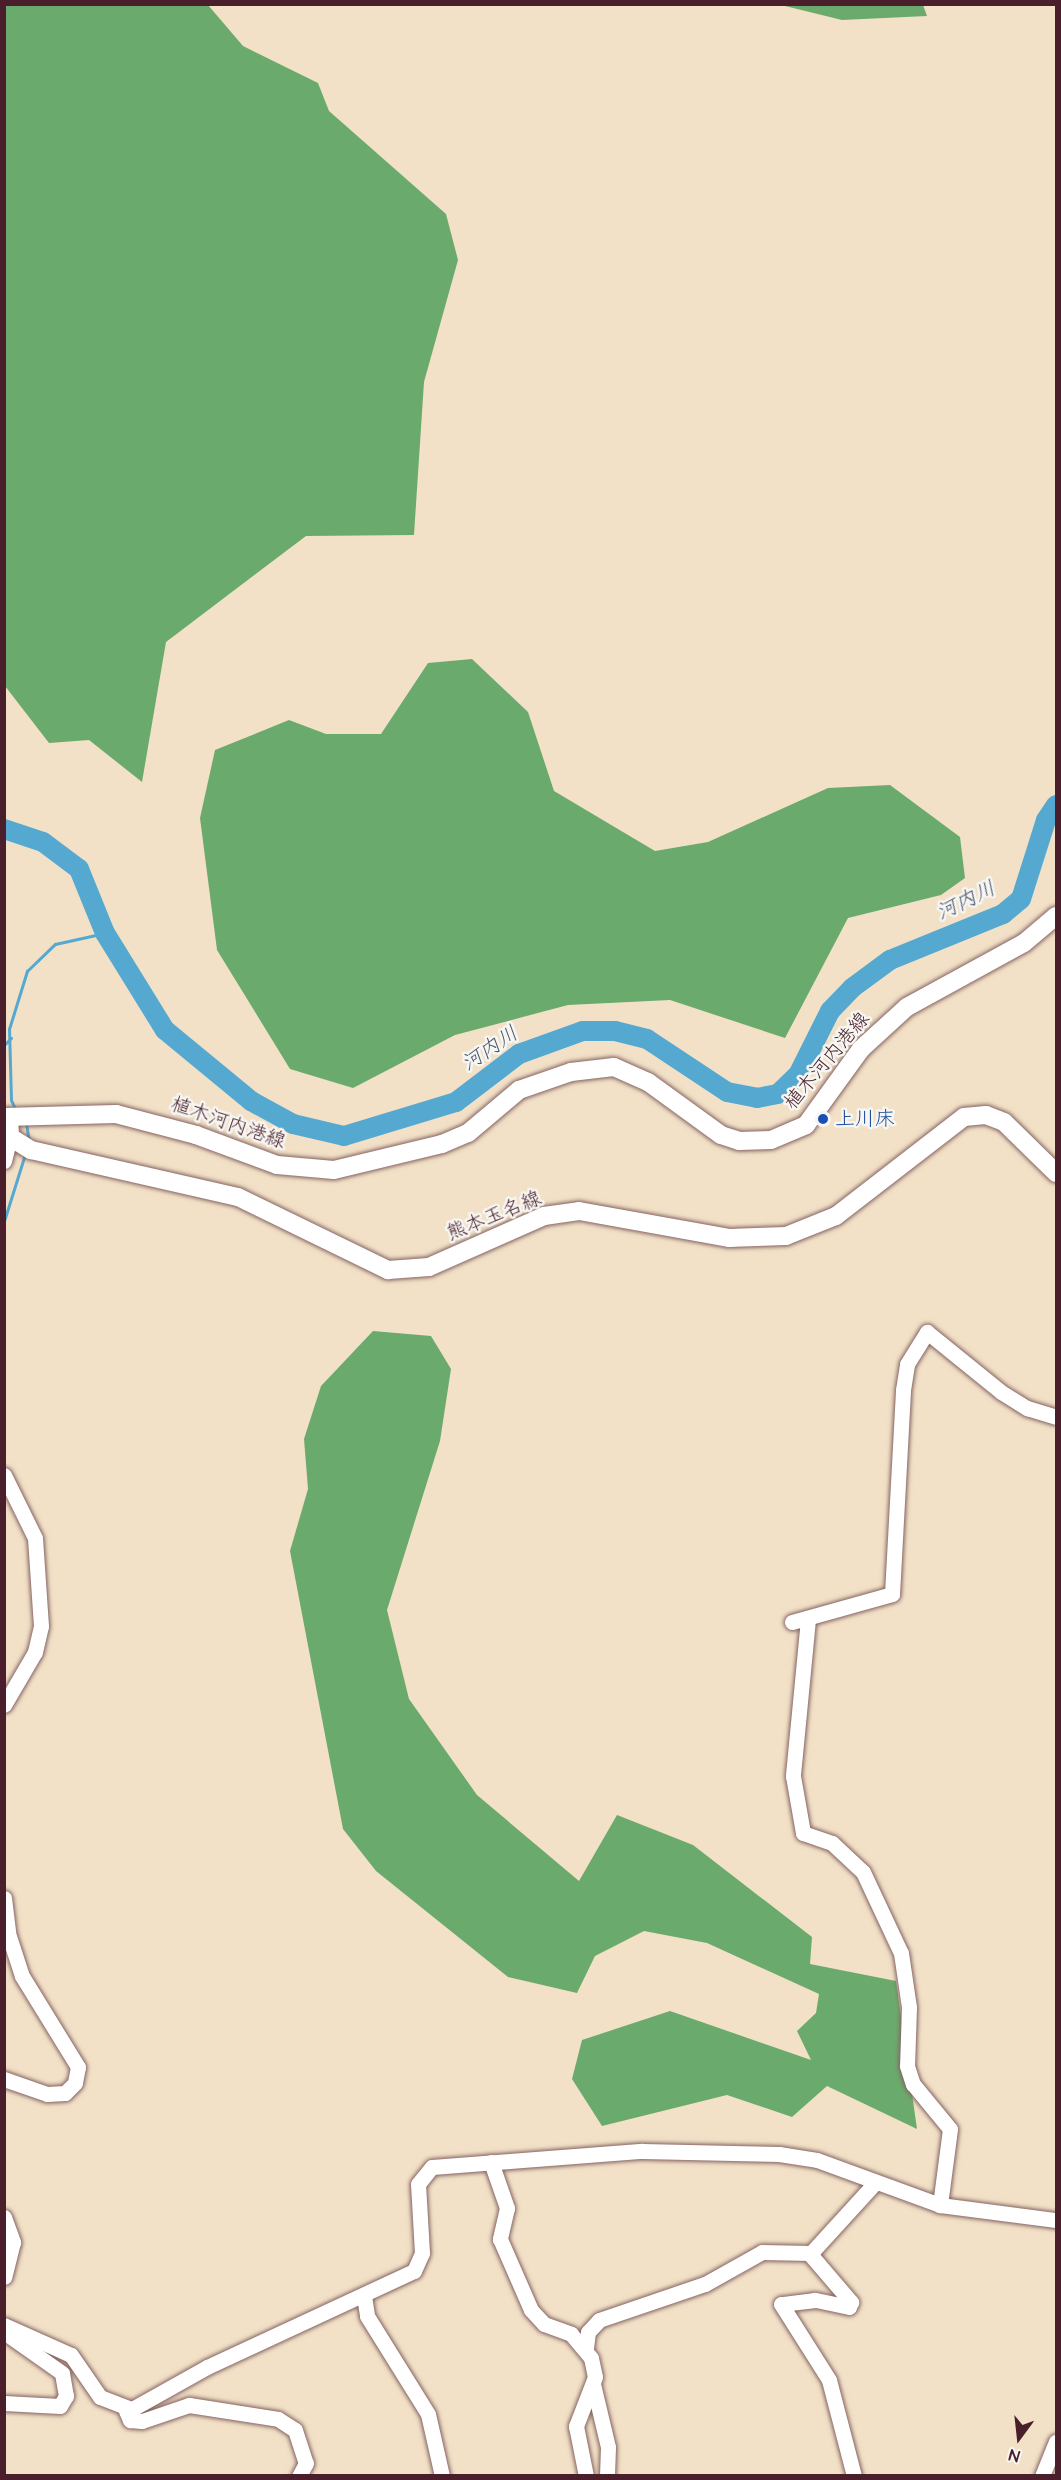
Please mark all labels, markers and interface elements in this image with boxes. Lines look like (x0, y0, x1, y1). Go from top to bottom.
water label: 河内川 (932, 876, 1000, 926)
street label: 植木河内港線 (779, 1007, 875, 1115)
water label: 河内川 (457, 1021, 523, 1077)
street label: 植木河内港線 (167, 1092, 289, 1154)
place label: 上川床 (835, 1107, 895, 1131)
marker: 上川床 (816, 1112, 830, 1126)
street label: 熊本玉名線 (443, 1186, 545, 1246)
north arrow (989, 2408, 1049, 2468)
text: N (1007, 2443, 1022, 2467)

